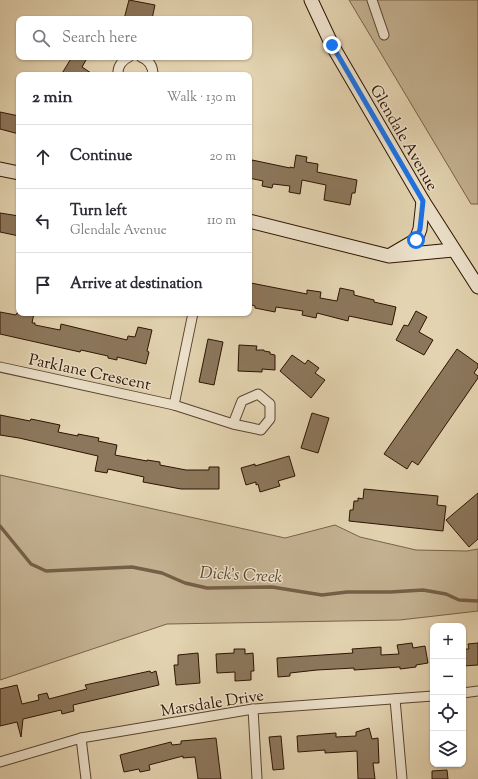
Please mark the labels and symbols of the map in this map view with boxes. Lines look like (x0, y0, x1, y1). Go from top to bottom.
route end (323, 36, 341, 54)
street label: Glendale Avenue (363, 81, 443, 196)
route start (407, 231, 425, 249)
street label: Parklane Crescent (26, 349, 153, 398)
water label: Dick's Creek (199, 562, 283, 590)
street label: Marsdale Drive (159, 685, 266, 724)

